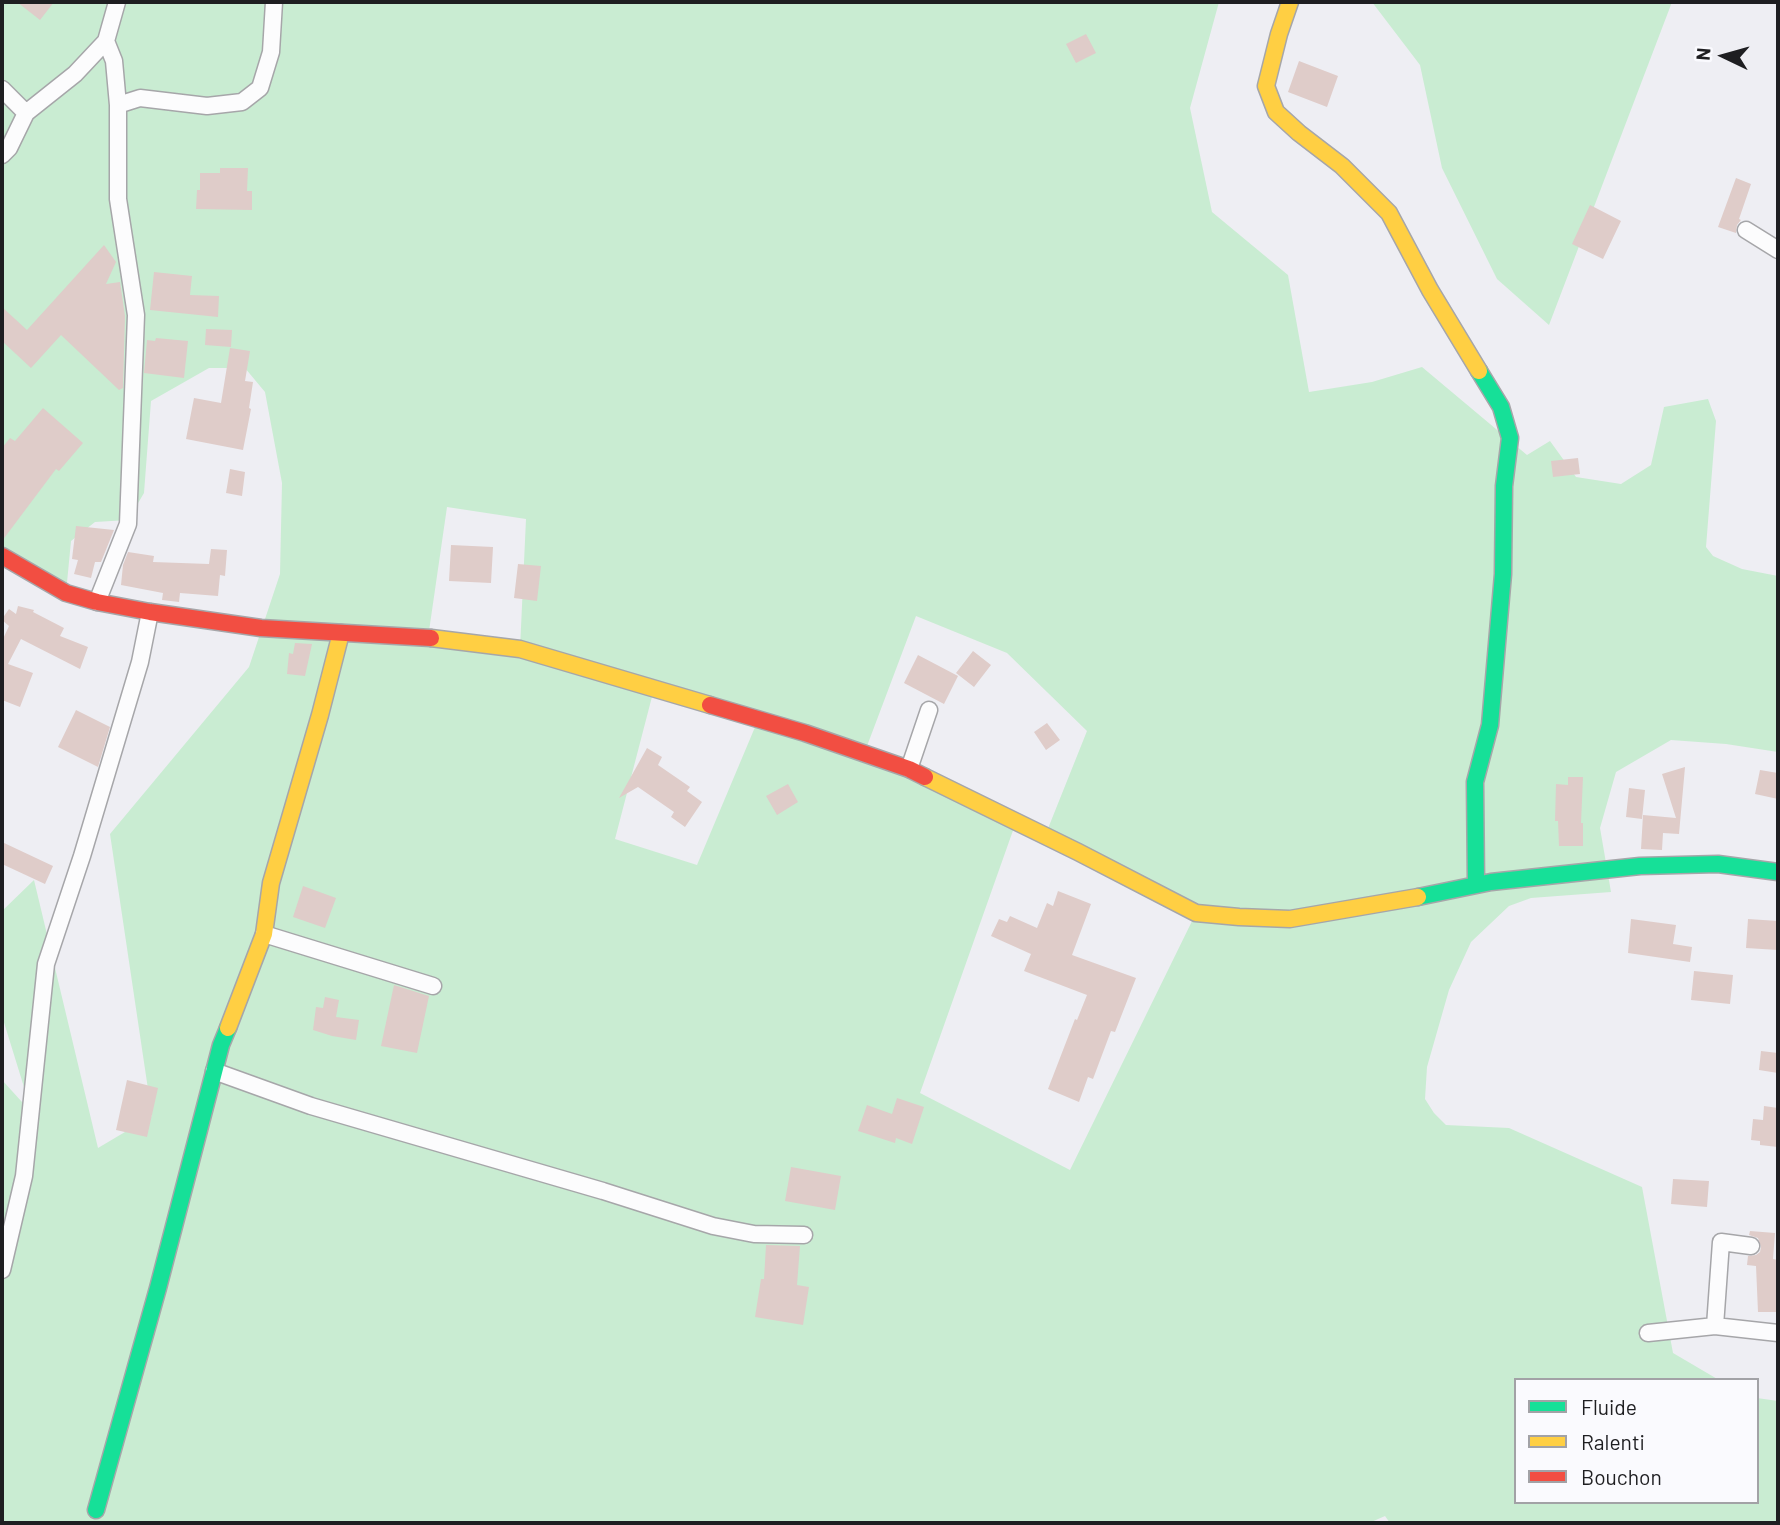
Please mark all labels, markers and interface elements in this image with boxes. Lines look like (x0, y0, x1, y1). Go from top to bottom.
north arrow (1689, 21, 1759, 91)
text: N (1691, 47, 1715, 61)
legend (1514, 1378, 1759, 1504)
text: Fluide (1581, 1394, 1637, 1419)
text: Ralenti (1581, 1429, 1645, 1454)
text: Bouchon (1581, 1464, 1662, 1489)

